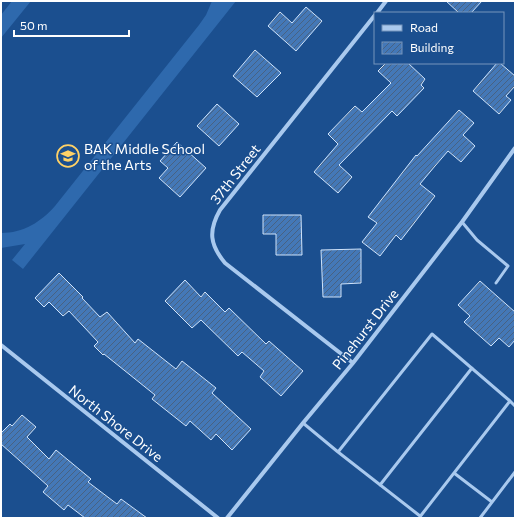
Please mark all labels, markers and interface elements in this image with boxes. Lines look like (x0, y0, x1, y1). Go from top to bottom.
scale bar (14, 12, 129, 38)
legend (374, 12, 504, 64)
text: 50 m (20, 18, 48, 32)
text: Road (410, 20, 438, 34)
text: Building (410, 40, 454, 54)
place label: BAK Middle School of the Arts (84, 140, 205, 173)
street label: 37th Street (206, 140, 264, 207)
school or university icon: BAK Middle School of the Arts (55, 143, 81, 169)
street label: Pinehurst Drive (328, 285, 402, 373)
street label: North Shore Drive (66, 381, 166, 465)

